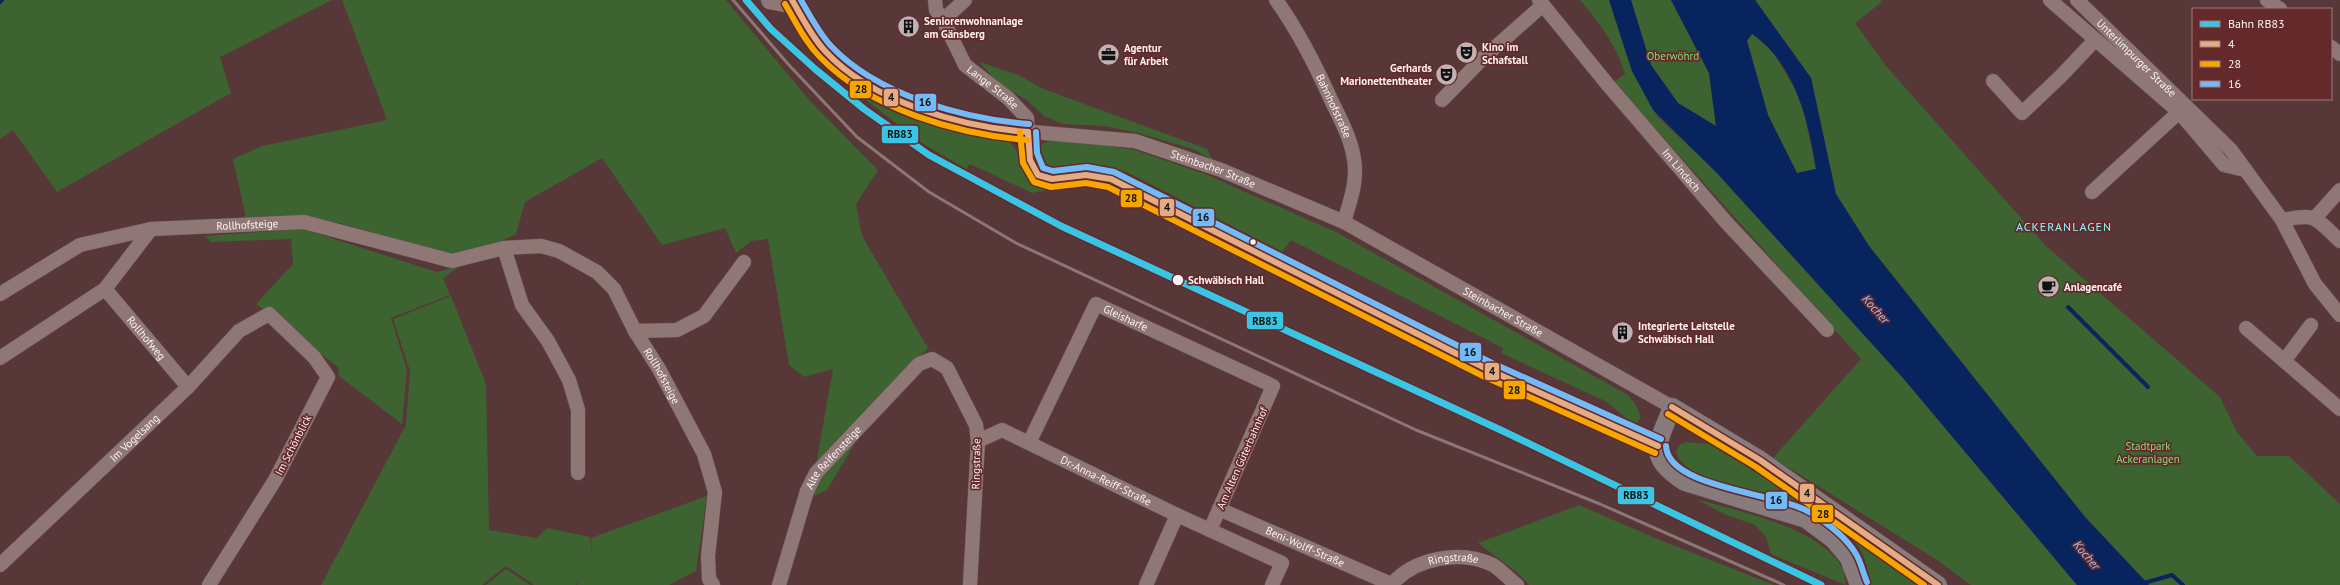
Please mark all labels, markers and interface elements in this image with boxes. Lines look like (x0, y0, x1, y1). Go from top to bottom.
legend (2192, 8, 2332, 100)
building icon: Seniorenwohnanlage am Gänsberg (896, 14, 922, 40)
place label: Seniorenwohnanlage am Gänsberg (924, 14, 1023, 41)
street label: Unterlimpurger Straße (2094, 16, 2180, 100)
text: Bahn RB83 (2228, 16, 2285, 31)
text: 4 (2228, 36, 2235, 51)
theatre icon: Kino im Schafstall (1453, 40, 1479, 66)
place label: Kino im Schafstall (1482, 40, 1529, 67)
office icon: Agentur für Arbeit (1095, 41, 1121, 67)
place label: Agentur für Arbeit (1124, 41, 1169, 68)
park label: Oberwöhrd (1647, 49, 1699, 63)
text: 28 (2228, 56, 2241, 71)
place label: Gerhards Marionettentheater (1340, 61, 1432, 88)
theatre icon: Gerhards Marionettentheater (1434, 61, 1460, 87)
street label: Lange Straße (964, 62, 1022, 112)
street label: Bahnhofstraße (1313, 72, 1355, 140)
text: 16 (2228, 76, 2241, 91)
line badge: 28 (849, 80, 872, 99)
text: 28 (855, 82, 867, 96)
line badge: 4 (883, 88, 899, 107)
text: 4 (888, 90, 895, 104)
line badge: 16 (914, 93, 937, 112)
text: 16 (919, 95, 931, 109)
line badge: RB83 (881, 125, 919, 144)
text: RB83 (887, 127, 913, 141)
street label: Im Lindach (1659, 146, 1704, 195)
street label: Steinbacher Straße (1169, 147, 1258, 191)
line badge: 28 (1120, 189, 1143, 208)
text: 28 (1125, 191, 1137, 205)
line badge: 4 (1159, 198, 1175, 217)
text: 4 (1164, 200, 1171, 214)
line badge: 16 (1192, 208, 1215, 227)
text: 16 (1197, 210, 1209, 224)
street label: Rollhofsteige (216, 216, 279, 233)
district label: ACKERANLAGEN (2016, 219, 2112, 234)
unlabelled marker (1248, 237, 1258, 247)
marker: Schwäbisch Hall (1171, 273, 1185, 287)
place label: Schwäbisch Hall (1188, 273, 1265, 287)
cafe icon: Anlagencafé (2036, 274, 2062, 300)
place label: Anlagencafé (2064, 280, 2123, 294)
street label: Steinbacher Straße (1461, 284, 1546, 340)
water label: Kocher (1859, 292, 1893, 327)
street label: Gleisharfe (1101, 301, 1150, 334)
line badge: RB83 (1246, 311, 1284, 330)
street label: Rollhofweg (124, 313, 169, 363)
text: RB83 (1252, 314, 1278, 328)
building icon: Integrierte Leitstelle Schwäbisch Hall (1610, 319, 1636, 345)
place label: Integrierte Leitstelle Schwäbisch Hall (1638, 319, 1735, 346)
line badge: 16 (1459, 342, 1482, 362)
street label: Rollhofsteige (641, 345, 683, 407)
text: 16 (1464, 345, 1476, 359)
line badge: 4 (1484, 362, 1500, 381)
text: 4 (1489, 364, 1496, 378)
line badge: 28 (1503, 380, 1526, 400)
text: 28 (1508, 383, 1520, 397)
street label: Am Alten Güterbahnhof (1213, 404, 1271, 511)
street label: Im Vogelsang (107, 411, 162, 465)
street label: Im Schönblick (272, 412, 315, 478)
street label: Alte Reifensteige (802, 422, 864, 491)
street label: Ringstraße (969, 438, 983, 490)
park label: Stadtpark Ackeranlagen (2116, 439, 2180, 466)
street label: Dr.-Anna-Reiff-Straße (1058, 452, 1154, 509)
line badge: 4 (1799, 483, 1815, 503)
line badge: RB83 (1617, 486, 1655, 505)
text: 4 (1804, 486, 1811, 500)
text: RB83 (1623, 488, 1649, 502)
line badge: 16 (1765, 491, 1788, 510)
text: 16 (1770, 493, 1782, 507)
line badge: 28 (1811, 504, 1834, 523)
text: 28 (1817, 507, 1829, 521)
street label: Beni-Wolff-Straße (1264, 523, 1347, 570)
water label: Kocher (2071, 537, 2104, 573)
street label: Ringstraße (1426, 550, 1481, 568)

